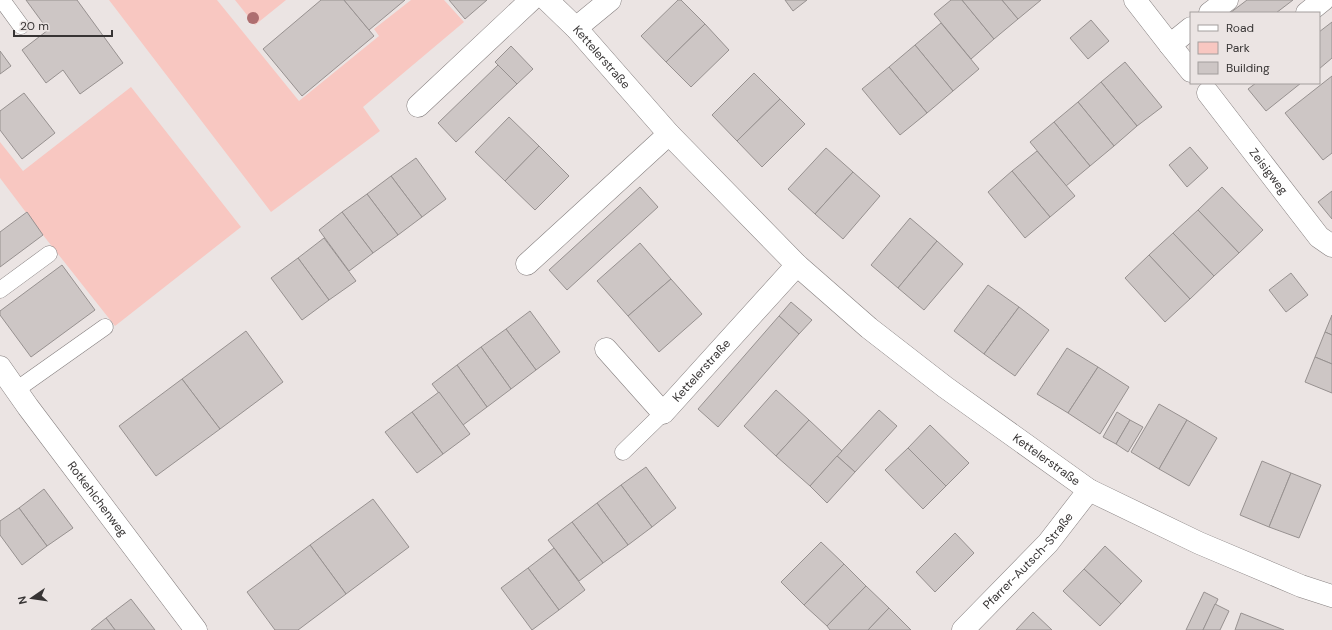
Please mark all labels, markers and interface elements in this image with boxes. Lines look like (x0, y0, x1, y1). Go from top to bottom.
scale bar (14, 12, 112, 38)
legend (1190, 12, 1320, 84)
text: 20 m (20, 18, 49, 34)
text: Road (1226, 20, 1254, 36)
street label: Kettelerstraße (569, 22, 634, 92)
text: Park (1226, 40, 1250, 56)
text: Building (1226, 60, 1270, 76)
street label: Zeisigweg (1246, 145, 1292, 198)
street label: Kettelerstraße (669, 336, 734, 405)
street label: Kettelerstraße (1009, 430, 1083, 489)
street label: Rotkehlchenweg (64, 458, 131, 540)
street label: Pfarrer-Autsch-Straße (979, 509, 1077, 613)
north arrow (12, 578, 52, 618)
text: N (15, 595, 30, 606)

